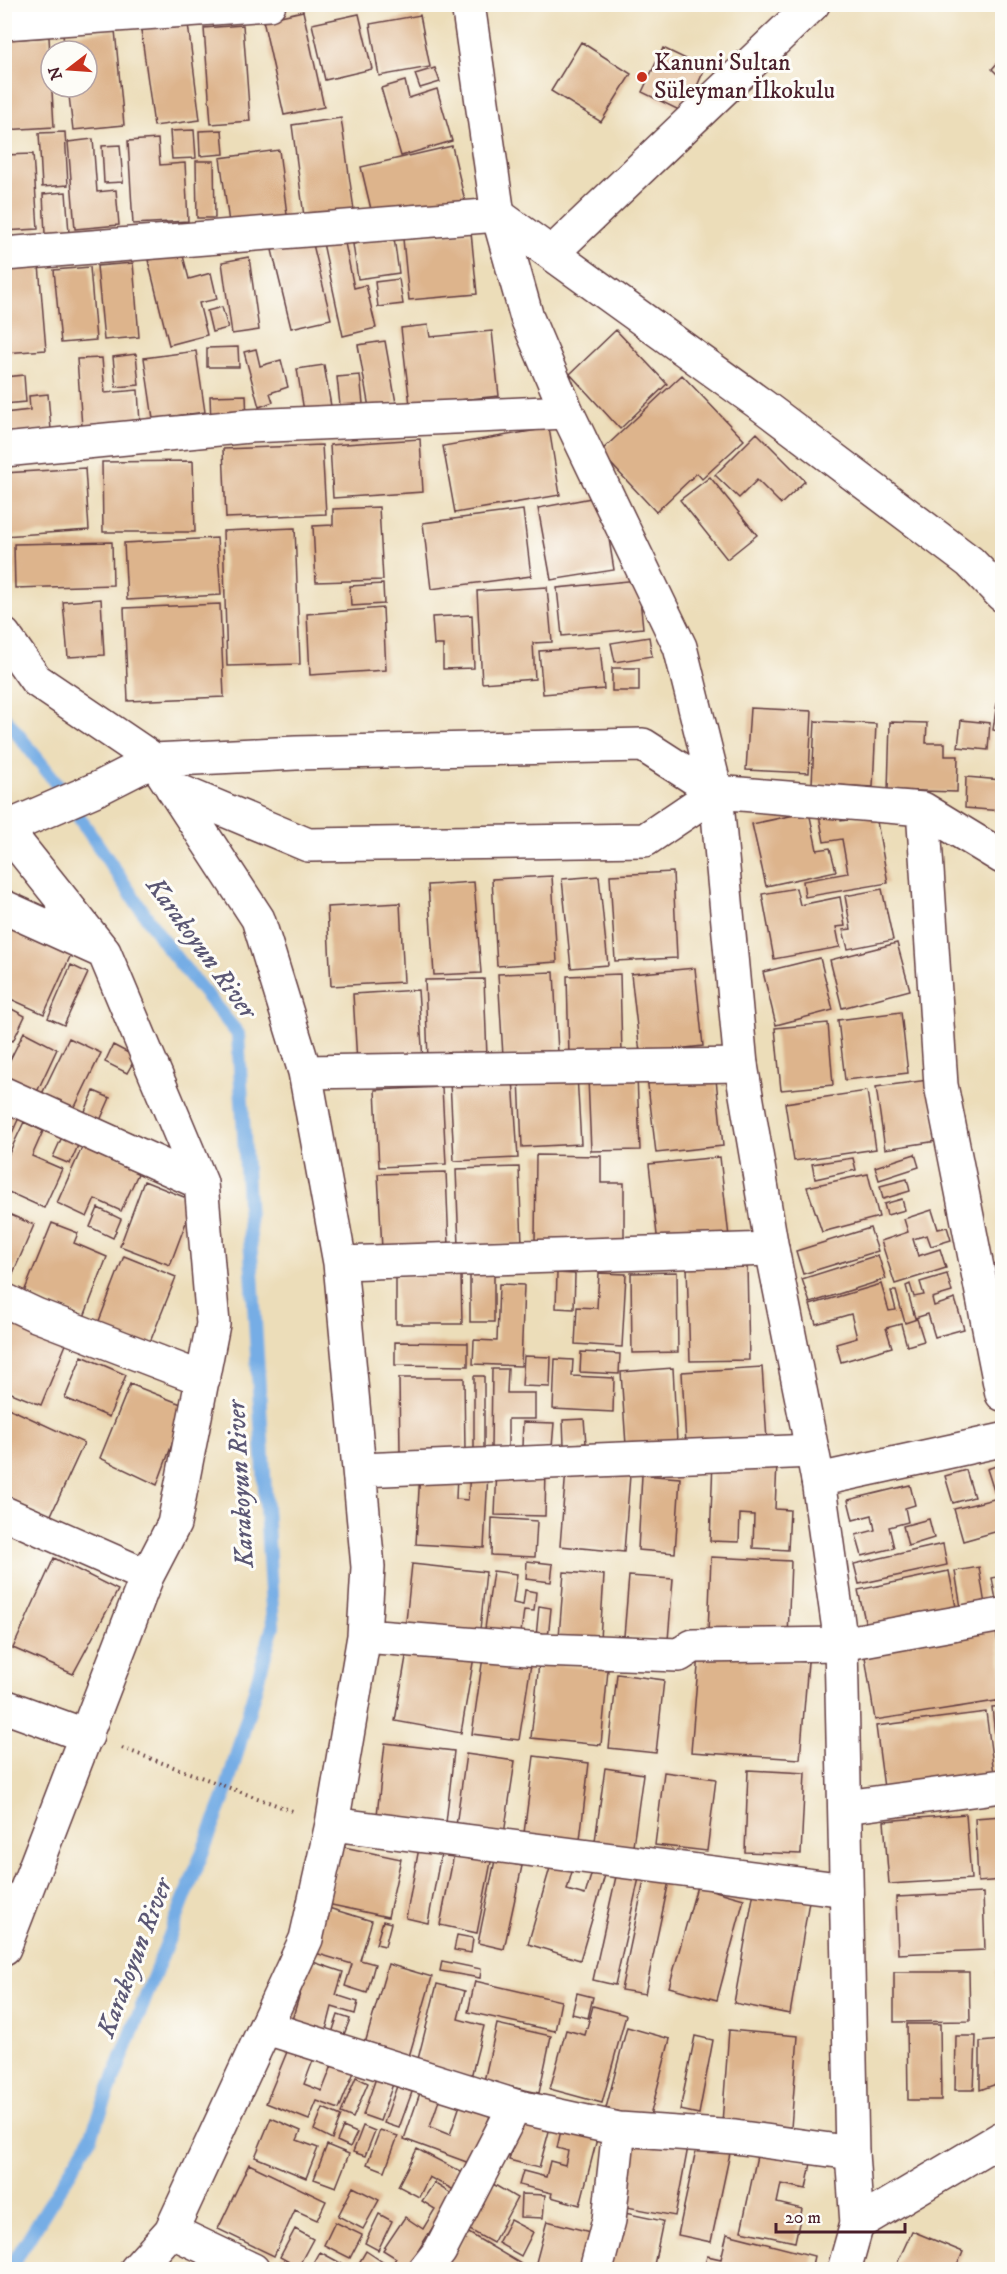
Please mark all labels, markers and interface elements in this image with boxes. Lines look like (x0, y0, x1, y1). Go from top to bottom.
north arrow (39, 39, 99, 99)
place label: Kanuni Sultan Süleyman İlkokulu (654, 48, 835, 106)
text: N (44, 64, 67, 82)
marker: Kanuni Sultan Süleyman İlkokulu (635, 70, 649, 84)
water label: Karakoyun River (138, 870, 265, 1027)
water label: Karakoyun River (220, 1398, 262, 1570)
water label: Karakoyun River (89, 1872, 181, 2043)
scale bar (776, 2196, 905, 2234)
text: 20 m (785, 2207, 821, 2229)

